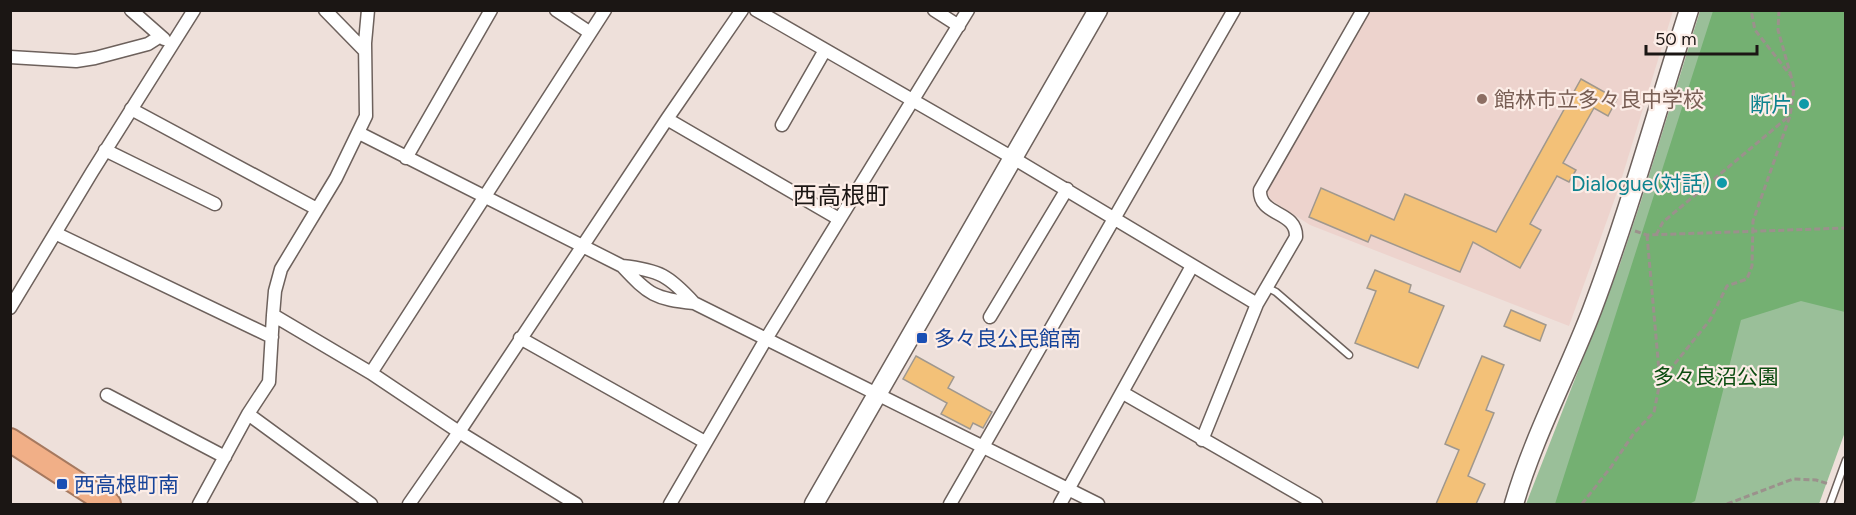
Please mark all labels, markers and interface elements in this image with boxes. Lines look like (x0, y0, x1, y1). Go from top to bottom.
scale bar (1646, 18, 1757, 56)
text: 50 m (1655, 28, 1697, 50)
place label: 館林市立多々良中学校 (1494, 87, 1704, 112)
marker: 館林市立多々良中学校 (1475, 92, 1489, 106)
place label: 断片 (1750, 92, 1792, 117)
marker: 断片 (1797, 97, 1811, 111)
place label: Dialogue(対話) (1571, 171, 1710, 196)
marker: Dialogue(対話) (1715, 176, 1729, 190)
district label: 西高根町 (793, 181, 889, 210)
place label: 多々良公民館南 (934, 326, 1081, 351)
marker: 多々良公民館南 (915, 331, 929, 345)
park label: 多々良沼公園 (1653, 364, 1779, 389)
place label: 西高根町南 (74, 472, 179, 497)
marker: 西高根町南 (55, 477, 69, 491)

